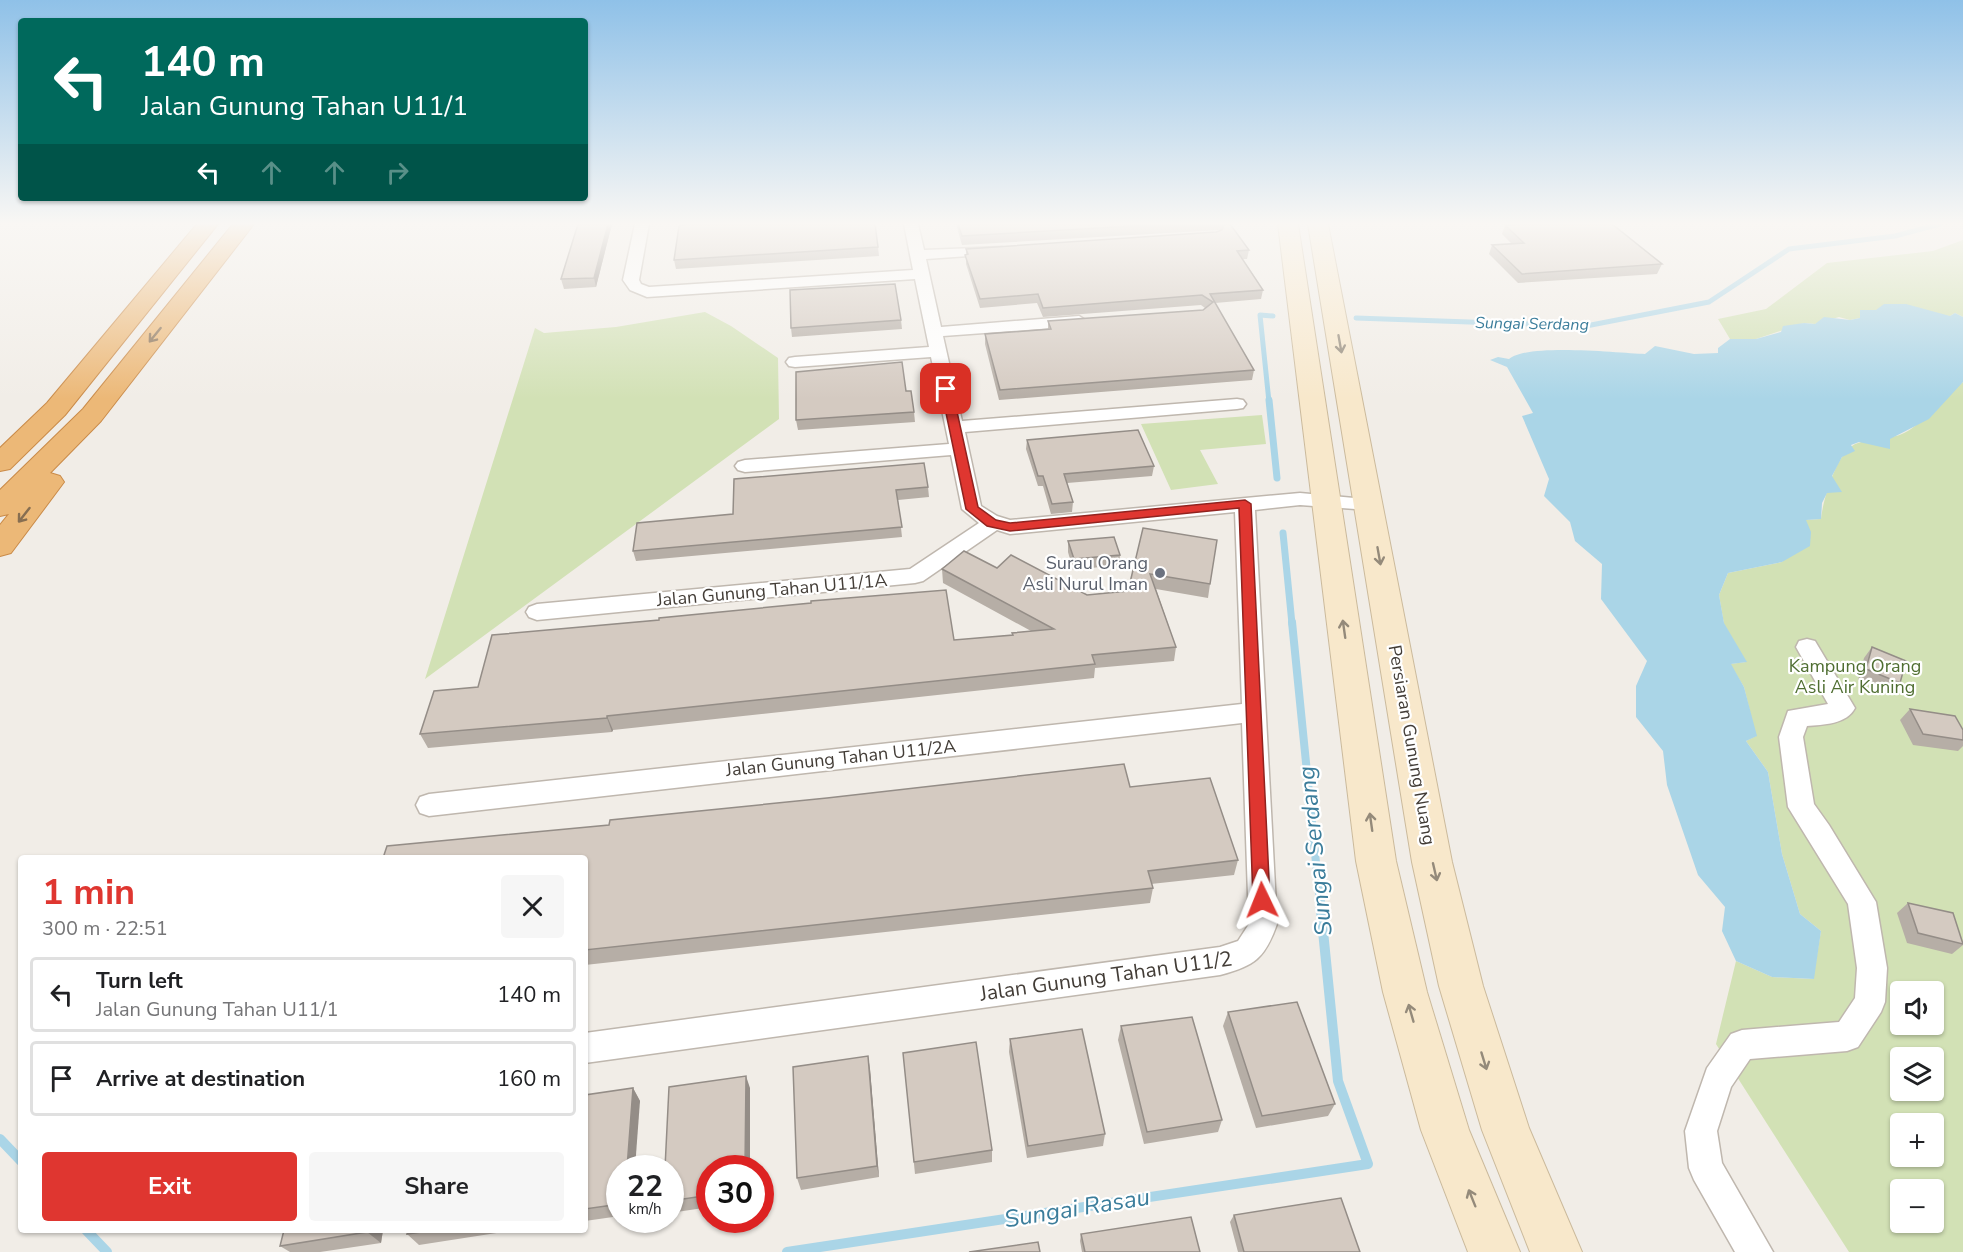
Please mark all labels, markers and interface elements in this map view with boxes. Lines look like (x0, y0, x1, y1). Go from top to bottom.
text: 140 m (141, 34, 265, 91)
icon: left (42, 42, 120, 120)
text: Jalan Gunung Tahan U11/1 (141, 88, 468, 125)
icon: left (192, 156, 225, 189)
icon: ahead (255, 156, 288, 189)
icon: ahead (318, 156, 351, 189)
icon: right (381, 156, 414, 189)
water label: Sungai Serdang (1475, 312, 1589, 336)
one-way arrow (149, 327, 162, 343)
one-way arrow (1335, 333, 1346, 353)
pin (920, 363, 971, 414)
icon: arrive (929, 372, 962, 405)
one-way arrow (18, 507, 31, 523)
one-way arrow (1373, 546, 1384, 565)
place label: Surau Orang Asli Nurul Iman (1023, 551, 1148, 596)
marker: Surau Orang Asli Nurul Iman (1153, 566, 1167, 580)
street label: Jalan Gunung Tahan U11/1A (655, 568, 888, 612)
one-way arrow (1339, 620, 1350, 639)
street label: Persiaran Gunung Nuang (1383, 643, 1441, 847)
park label: Kampung Orang Asli Air Kuning (1789, 654, 1921, 699)
street label: Jalan Gunung Tahan U11/2A (724, 734, 957, 782)
water label: Sungai Serdang (1290, 764, 1340, 938)
one-way arrow (1365, 813, 1376, 833)
one-way arrow (1429, 862, 1441, 881)
text: 1 min (42, 868, 135, 917)
position arrow (1230, 868, 1294, 932)
button: close (501, 875, 564, 938)
text: 300 m · 22:51 (42, 915, 168, 942)
street label: Jalan Gunung Tahan U11/2 (977, 944, 1234, 1008)
text: Turn left (96, 966, 183, 996)
icon: left (45, 978, 78, 1011)
text: 140 m (497, 980, 561, 1010)
map controls (1890, 981, 1944, 1233)
button: sound (1890, 981, 1944, 1035)
text: Jalan Gunung Tahan U11/1 (96, 996, 338, 1023)
one-way arrow (1405, 1004, 1416, 1023)
button: layers (1890, 1047, 1944, 1101)
one-way arrow (1479, 1051, 1490, 1070)
icon: arrive (45, 1062, 78, 1095)
text: Arrive at destination (96, 1064, 305, 1094)
text: 160 m (497, 1064, 561, 1094)
button: + (1890, 1113, 1944, 1167)
button: Exit (42, 1152, 297, 1221)
button: Share (309, 1152, 564, 1221)
speed limit sign: 30 (696, 1155, 774, 1233)
text: 22 (627, 1166, 663, 1207)
button: − (1890, 1179, 1944, 1233)
water label: Sungai Rasau (1002, 1181, 1152, 1235)
one-way arrow (1466, 1189, 1477, 1207)
text: km/h (628, 1199, 662, 1219)

